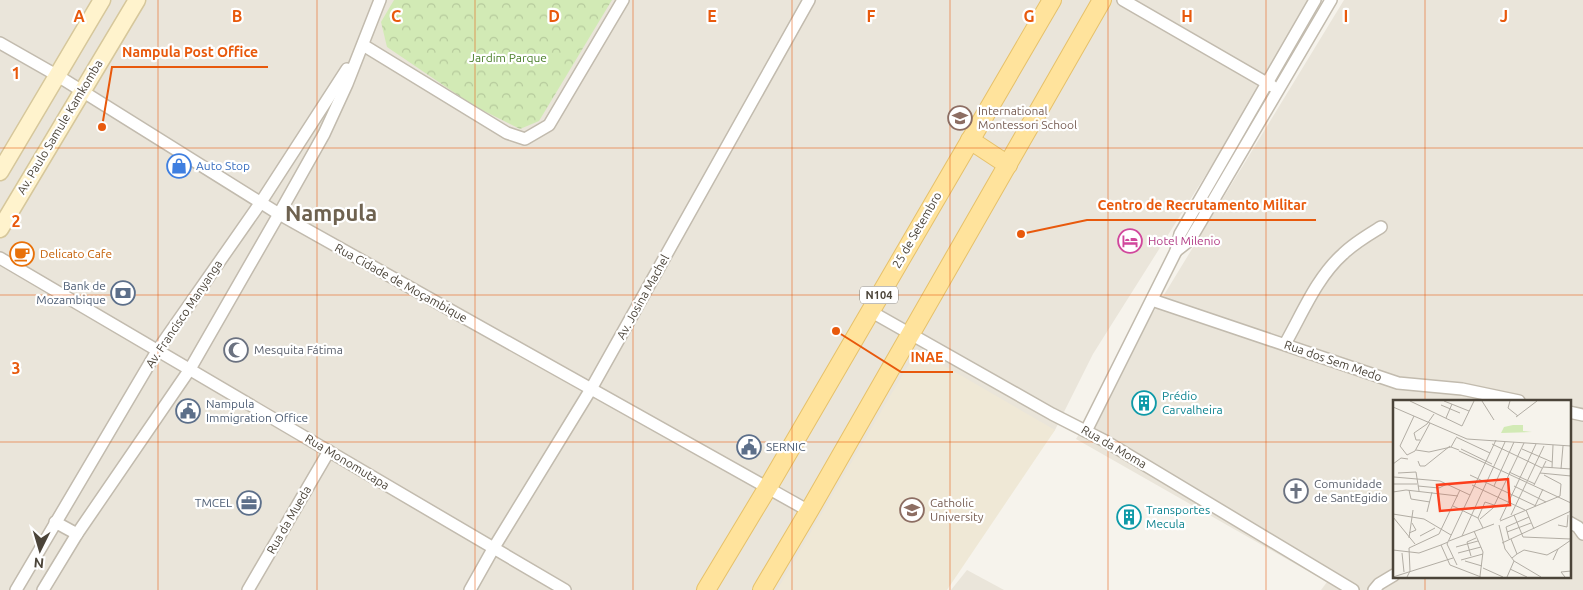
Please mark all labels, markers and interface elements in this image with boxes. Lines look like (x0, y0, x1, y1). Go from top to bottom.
text: A (73, 7, 85, 25)
text: B (232, 7, 242, 25)
text: C (391, 7, 401, 25)
text: D (548, 7, 560, 25)
text: E (707, 7, 717, 25)
text: F (867, 7, 876, 25)
text: G (1023, 7, 1035, 25)
text: H (1181, 7, 1193, 25)
text: I (1344, 7, 1348, 25)
text: J (1500, 7, 1508, 25)
callout: Nampula Post Office (112, 38, 268, 67)
text: Nampula Post Office (122, 44, 258, 60)
park label: Jardim Parque (469, 51, 547, 64)
street label: Av. Paulo Samule Kamkomba (14, 57, 105, 196)
text: 1 (11, 64, 21, 82)
place label: International Montessori School (978, 104, 1077, 131)
school or university icon: International Montessori School (947, 105, 973, 131)
shop icon: Auto Stop (166, 153, 192, 179)
place label: Auto Stop (196, 159, 250, 172)
street label: 25 de Setembro (889, 189, 944, 270)
callout: Centro de Recrutamento Militar (1087, 191, 1316, 220)
text: Centro de Recrutamento Militar (1097, 197, 1307, 213)
district label: Nampula (285, 200, 377, 225)
text: 2 (11, 212, 21, 230)
hotel icon: Hotel Milenio (1117, 228, 1143, 254)
place label: Hotel Milenio (1148, 234, 1221, 247)
cafe icon: Delicato Cafe (9, 241, 35, 267)
street label: Rua Cidade de Moçambique (333, 241, 470, 324)
place label: Delicato Cafe (40, 247, 112, 260)
street label: Av. Josina Machel (614, 252, 671, 341)
street label: Av. Francisco Manyanga (143, 258, 224, 370)
place label: Bank de Mozambique (36, 279, 106, 306)
bank icon: Bank de Mozambique (110, 280, 136, 306)
road number: N104 (860, 286, 898, 304)
mosque icon: Mesquita Fátima (223, 337, 249, 363)
street label: Rua dos Sem Medo (1283, 338, 1384, 383)
place label: Mesquita Fátima (254, 343, 343, 356)
callout: INAE (901, 343, 953, 372)
text: INAE (911, 349, 943, 365)
text: 3 (11, 359, 21, 377)
place label: Prédio Carvalheira (1162, 389, 1223, 416)
building icon: Prédio Carvalheira (1131, 390, 1157, 416)
place label: Nampula Immigration Office (206, 397, 308, 424)
public building icon: Nampula Immigration Office (175, 398, 201, 424)
inset map (1393, 400, 1570, 578)
street label: Rua da Moma (1079, 423, 1149, 470)
street label: Rua Monomutapa (303, 431, 392, 492)
public building icon: SERNIC (736, 434, 762, 460)
place label: SERNIC (766, 440, 806, 453)
place label: Comunidade de SantEgidio (1314, 477, 1388, 504)
church icon: Comunidade de SantEgidio (1283, 478, 1309, 504)
street label: Rua da Mueda (264, 483, 313, 556)
office icon: TMCEL (236, 490, 262, 516)
place label: TMCEL (195, 496, 232, 509)
place label: Catholic University (930, 496, 984, 523)
school or university icon: Catholic University (899, 497, 925, 523)
place label: Transportes Mecula (1146, 503, 1210, 530)
building icon: Transportes Mecula (1116, 504, 1142, 530)
north arrow (15, 525, 65, 575)
text: N (33, 555, 45, 571)

